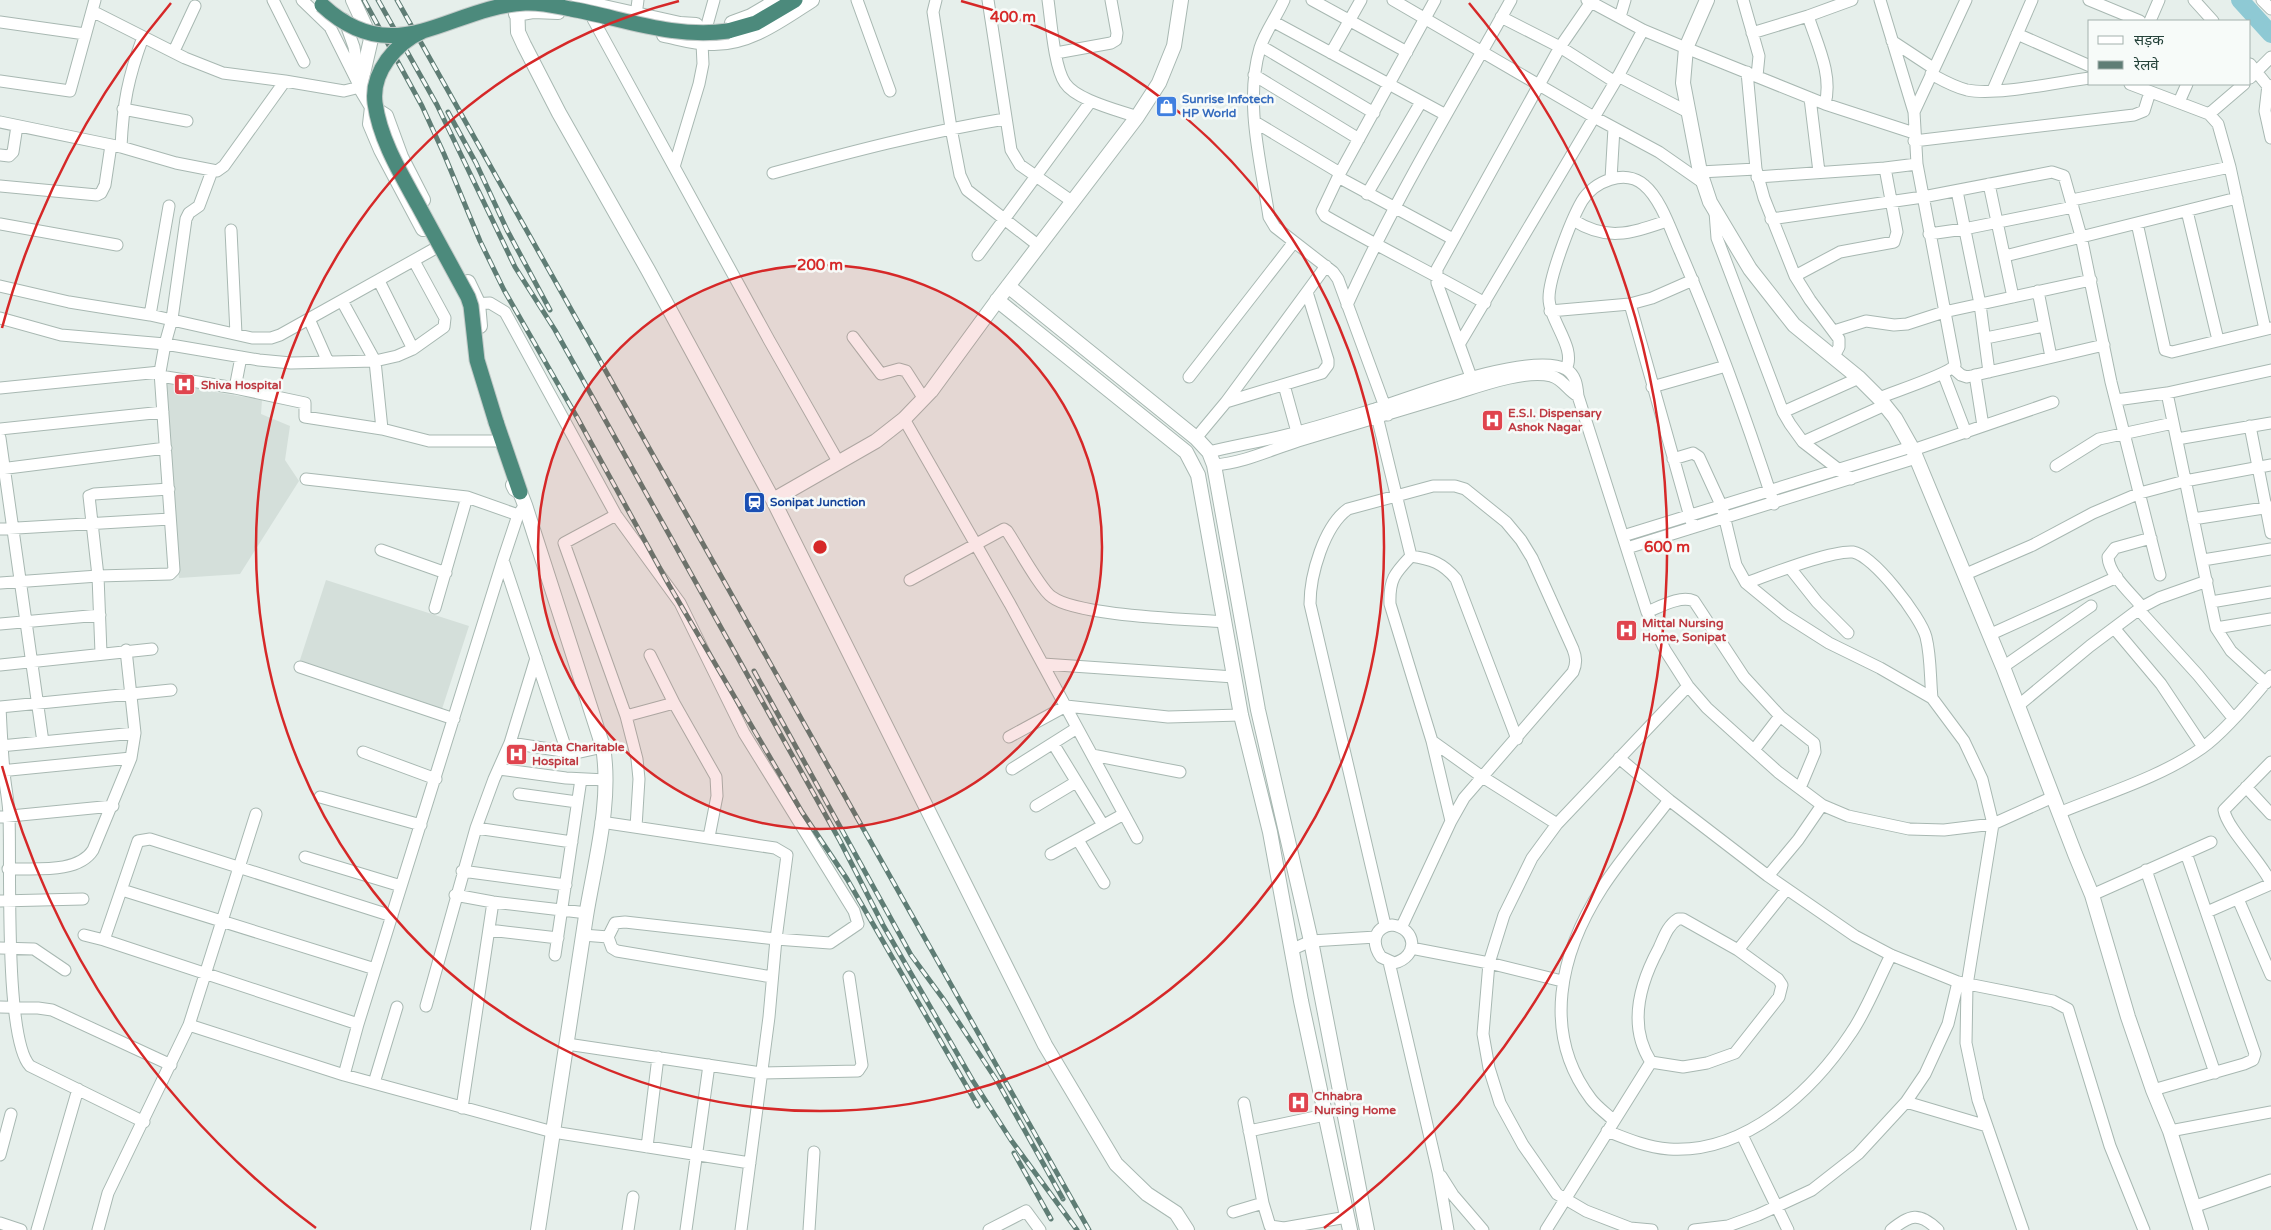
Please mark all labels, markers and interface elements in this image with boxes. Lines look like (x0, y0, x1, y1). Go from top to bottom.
text: 400 m (990, 8, 1036, 26)
legend (2088, 20, 2251, 85)
text: सड़क (2134, 31, 2164, 49)
text: रेलवे (2133, 56, 2159, 74)
place label: Sunrise Infotech HP World (1182, 92, 1274, 120)
shop icon: Sunrise Infotech HP World (1154, 94, 1178, 118)
text: 200 m (797, 256, 843, 274)
hospital icon: Shiva Hospital (173, 373, 197, 397)
place label: Shiva Hospital (201, 378, 282, 393)
place label: E.S.I. Dispensary Ashok Nagar (1508, 406, 1602, 435)
hospital icon: E.S.I. Dispensary Ashok Nagar (1480, 408, 1504, 432)
station icon: Sonipat Junction (742, 490, 766, 514)
place label: Sonipat Junction (770, 495, 866, 510)
centre of rings (811, 538, 829, 556)
text: 600 m (1644, 538, 1690, 556)
place label: Mittal Nursing Home, Sonipat (1642, 616, 1726, 645)
hospital icon: Mittal Nursing Home, Sonipat (1614, 618, 1638, 642)
place label: Janta Charitable Hospital (531, 740, 625, 769)
hospital icon: Janta Charitable Hospital (504, 742, 528, 766)
place label: Chhabra Nursing Home (1314, 1089, 1396, 1118)
hospital icon: Chhabra Nursing Home (1286, 1091, 1310, 1115)

